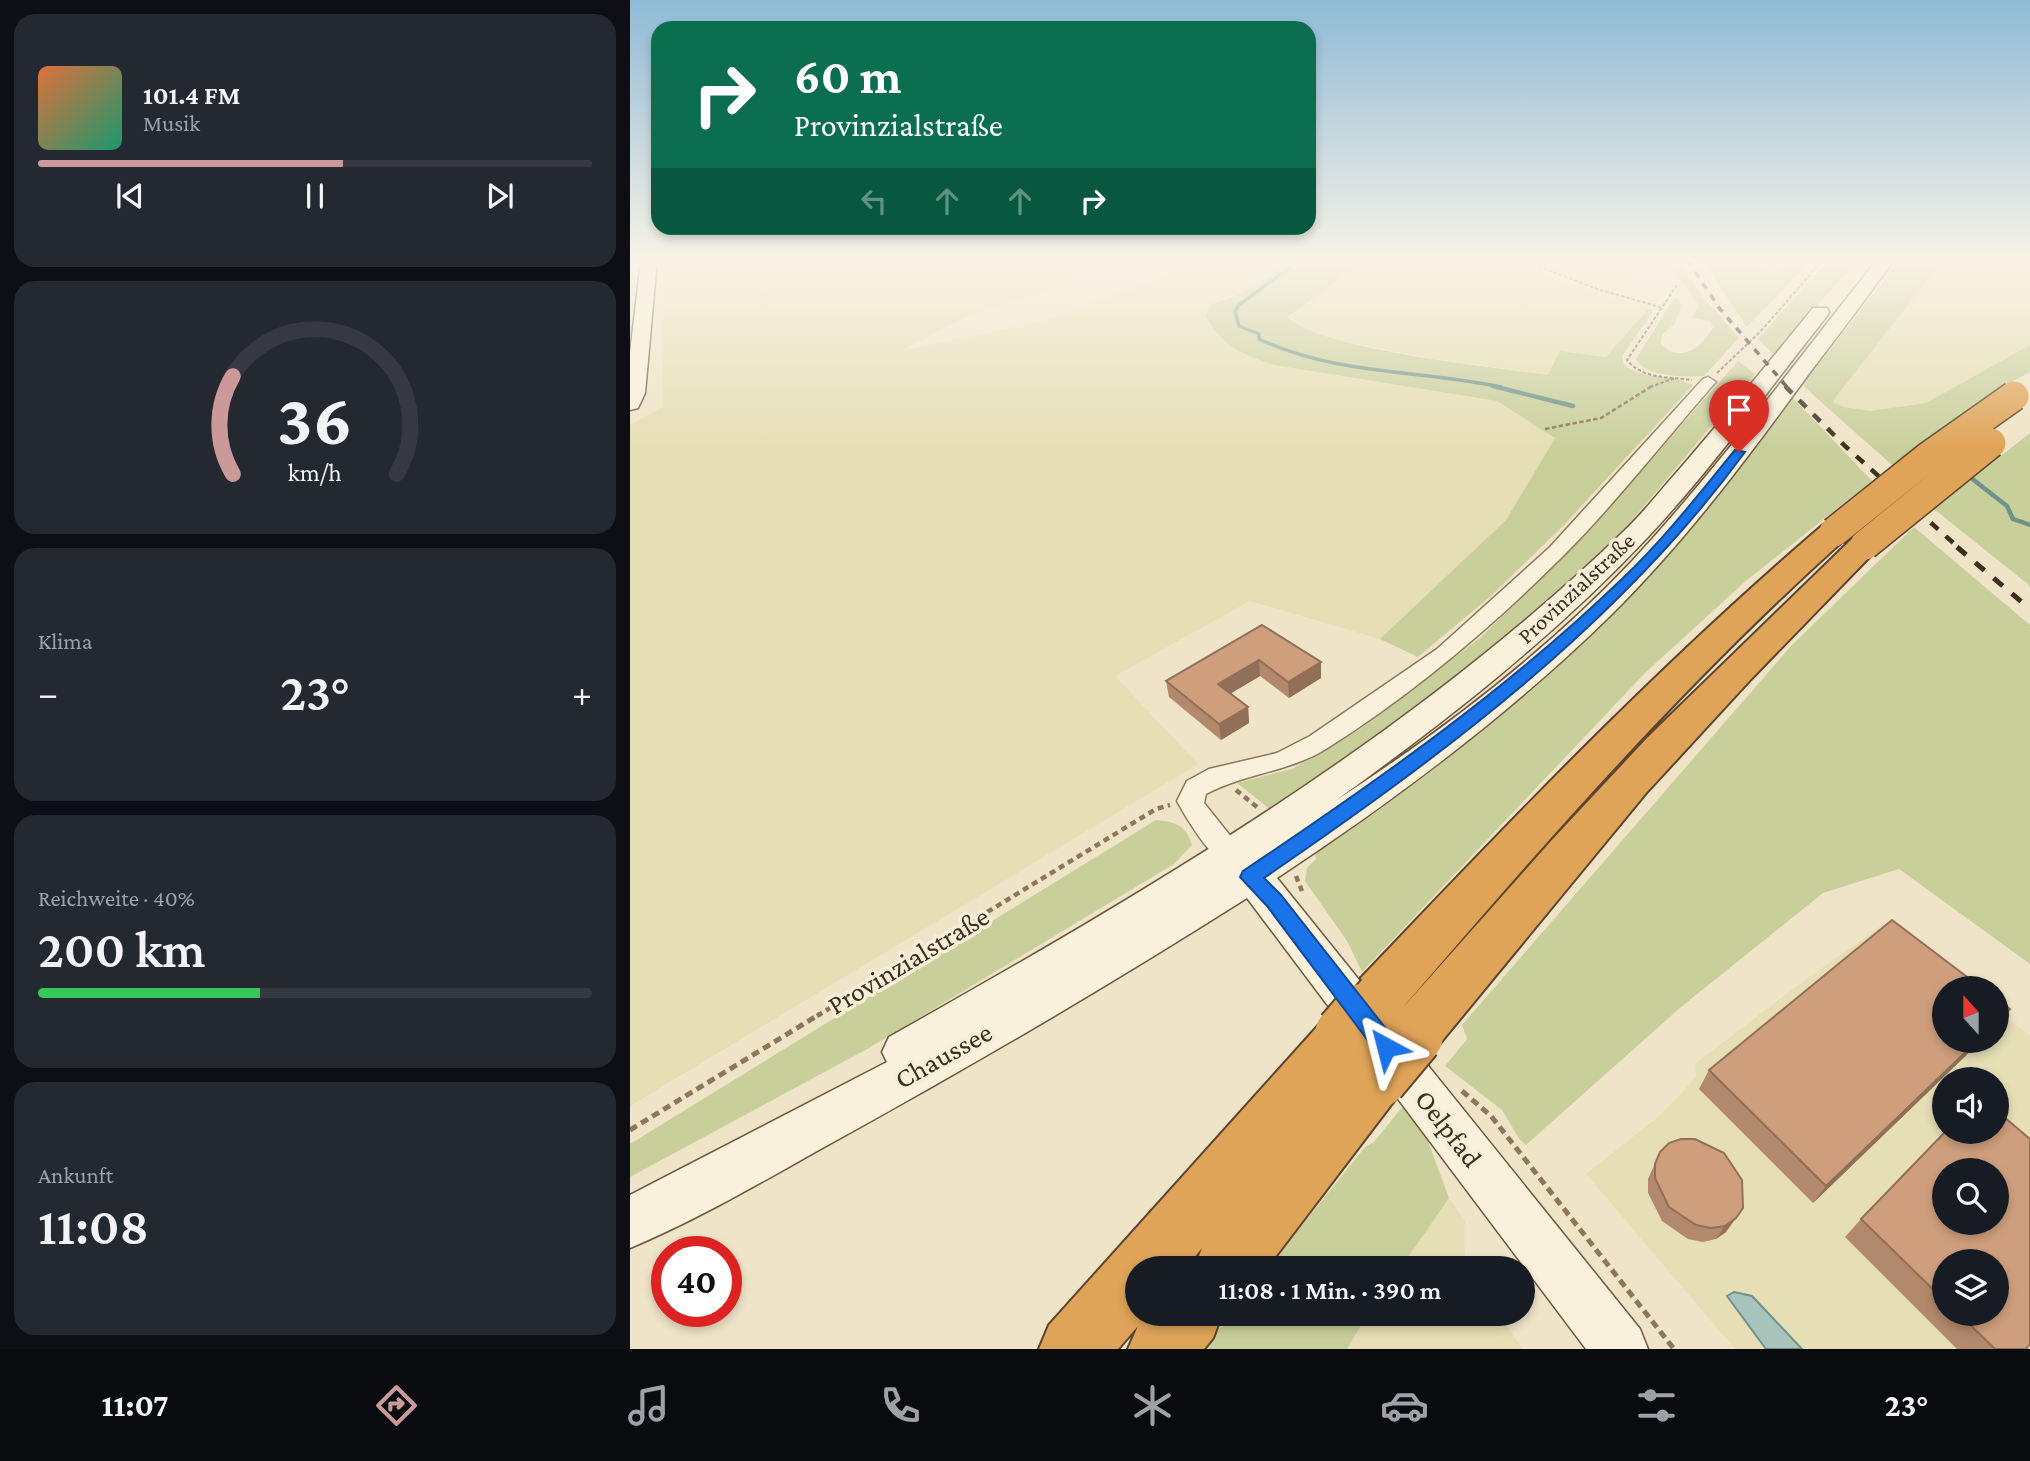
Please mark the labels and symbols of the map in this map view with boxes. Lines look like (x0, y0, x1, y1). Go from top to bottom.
pin (1709, 380, 1769, 452)
street label: Provinzialstraße (1512, 527, 1640, 649)
street label: Provinzialstraße (822, 900, 995, 1021)
north arrow (1932, 976, 2009, 1054)
position arrow (1349, 1010, 1423, 1084)
street label: Chaussee (889, 1016, 997, 1095)
street label: Oelpfad (1409, 1084, 1488, 1173)
speed limit sign: 40 (651, 1236, 742, 1327)

